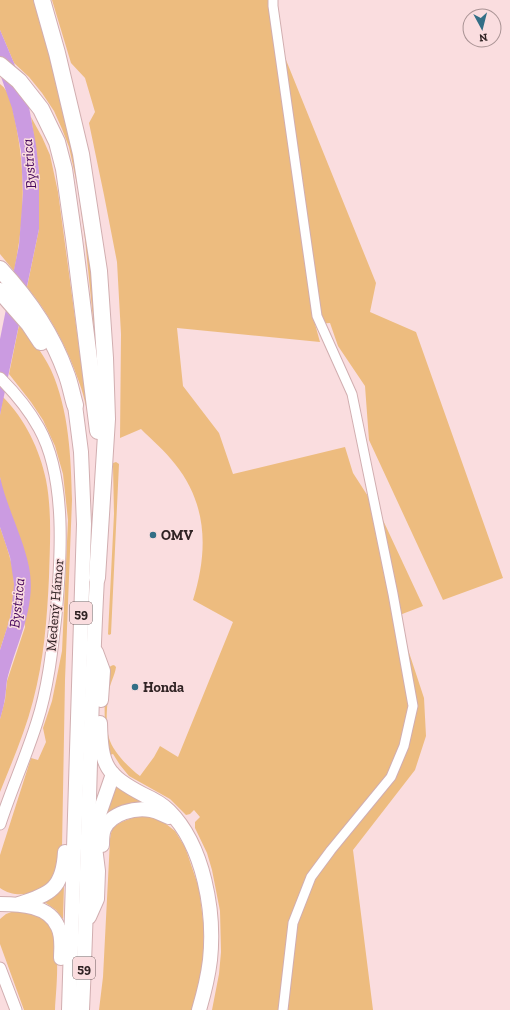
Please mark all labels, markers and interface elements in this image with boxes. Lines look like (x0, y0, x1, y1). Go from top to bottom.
north arrow (462, 8, 502, 48)
text: N (478, 30, 488, 44)
water label: Bystrica (18, 138, 40, 190)
place label: OMV (161, 527, 193, 544)
marker: OMV (148, 530, 158, 540)
street label: Medený Hámor (42, 558, 68, 652)
water label: Bystrica (5, 577, 29, 629)
road number: 59 (70, 602, 92, 624)
place label: Honda (143, 679, 184, 696)
marker: Honda (130, 682, 140, 692)
road number: 59 (73, 957, 95, 979)

